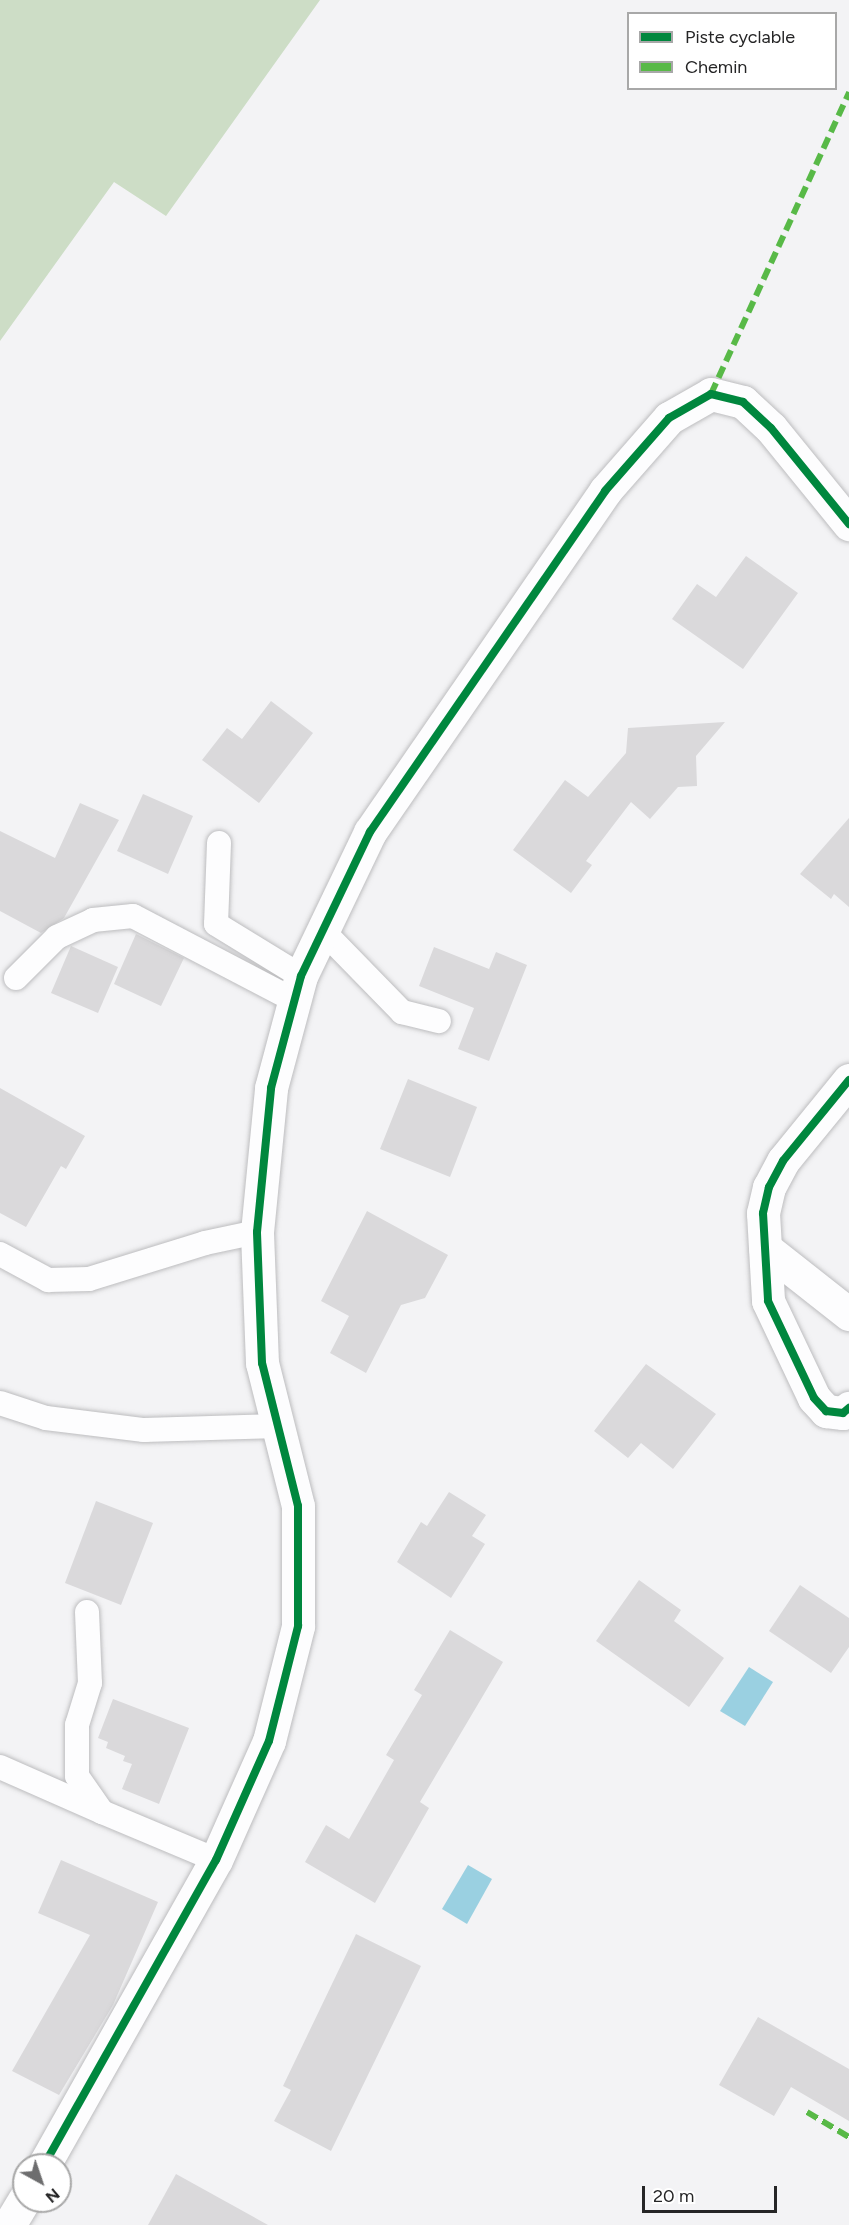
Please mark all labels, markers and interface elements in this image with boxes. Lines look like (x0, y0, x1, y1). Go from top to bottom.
legend (627, 12, 837, 90)
text: Piste cyclable (685, 26, 795, 48)
text: Chemin (685, 56, 747, 78)
north arrow (12, 2153, 72, 2213)
scale bar (645, 2174, 780, 2212)
text: N (42, 2184, 63, 2207)
text: 20 m (653, 2185, 694, 2207)

